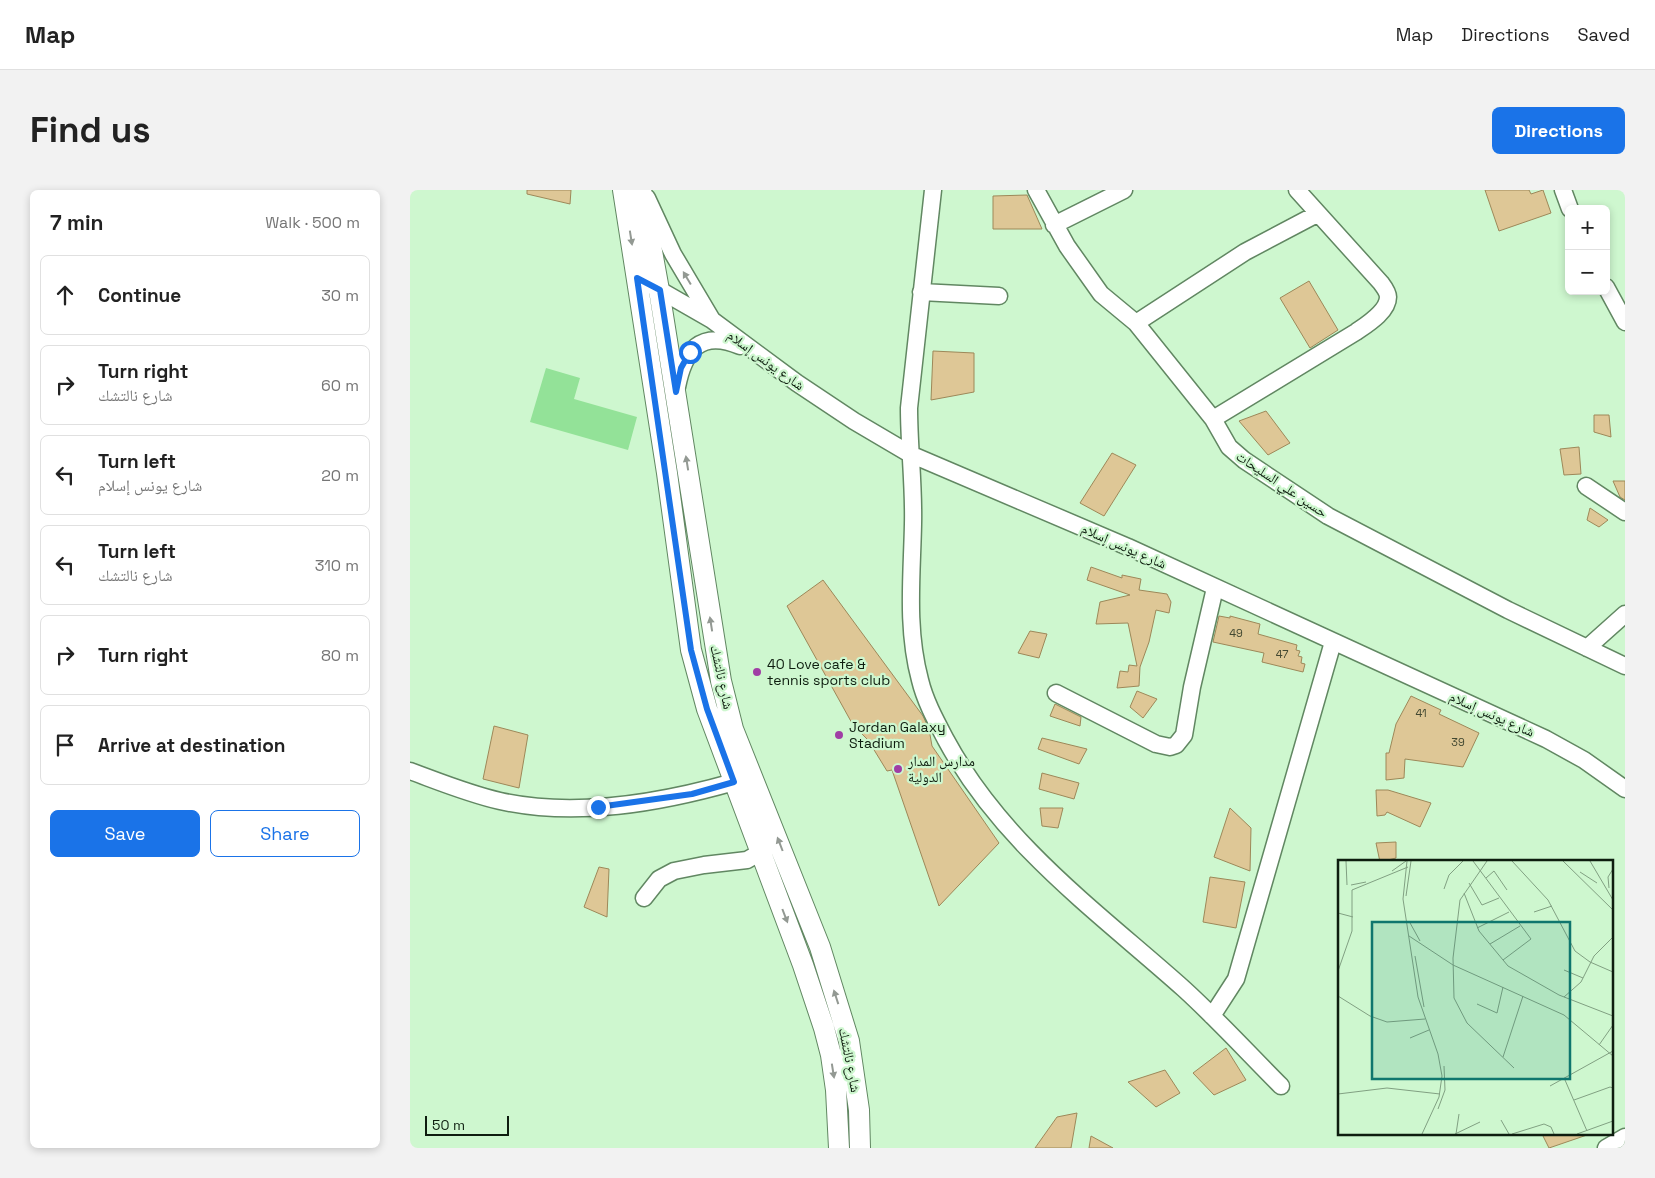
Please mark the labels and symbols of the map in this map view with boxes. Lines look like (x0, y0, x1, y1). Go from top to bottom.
one-way arrow (627, 230, 635, 246)
one-way arrow (682, 271, 691, 284)
street label: شارع يونس إسلام (723, 326, 808, 395)
route start (679, 341, 702, 364)
street label: حسين علي السليحات (1231, 447, 1331, 523)
one-way arrow (683, 454, 691, 470)
street label: شارع يونس إسلام (1078, 519, 1169, 574)
one-way arrow (706, 615, 714, 631)
house number: 49 (1229, 626, 1243, 640)
street label: شارع نالتشك (705, 643, 738, 711)
house number: 47 (1276, 647, 1288, 661)
place label: 40 Love cafe & tennis sports club (767, 655, 890, 689)
marker: 40 Love cafe & tennis sports club (751, 666, 763, 678)
street label: شارع يونس إسلام (1446, 687, 1537, 742)
house number: 41 (1415, 706, 1427, 720)
place label: Jordan Galaxy Stadium (849, 718, 946, 752)
marker: Jordan Galaxy Stadium (833, 729, 845, 741)
house number: 39 (1451, 735, 1465, 749)
place label: مدارس المدار الدولية (907, 752, 975, 786)
marker: مدارس المدار الدولية (892, 763, 904, 775)
route end (587, 796, 610, 819)
one-way arrow (776, 837, 784, 851)
inset map (1338, 860, 1612, 1136)
one-way arrow (782, 908, 789, 923)
one-way arrow (831, 989, 839, 1004)
street label: شارع نالتشك (834, 1026, 865, 1094)
one-way arrow (830, 1063, 838, 1079)
scale bar (425, 1113, 509, 1136)

